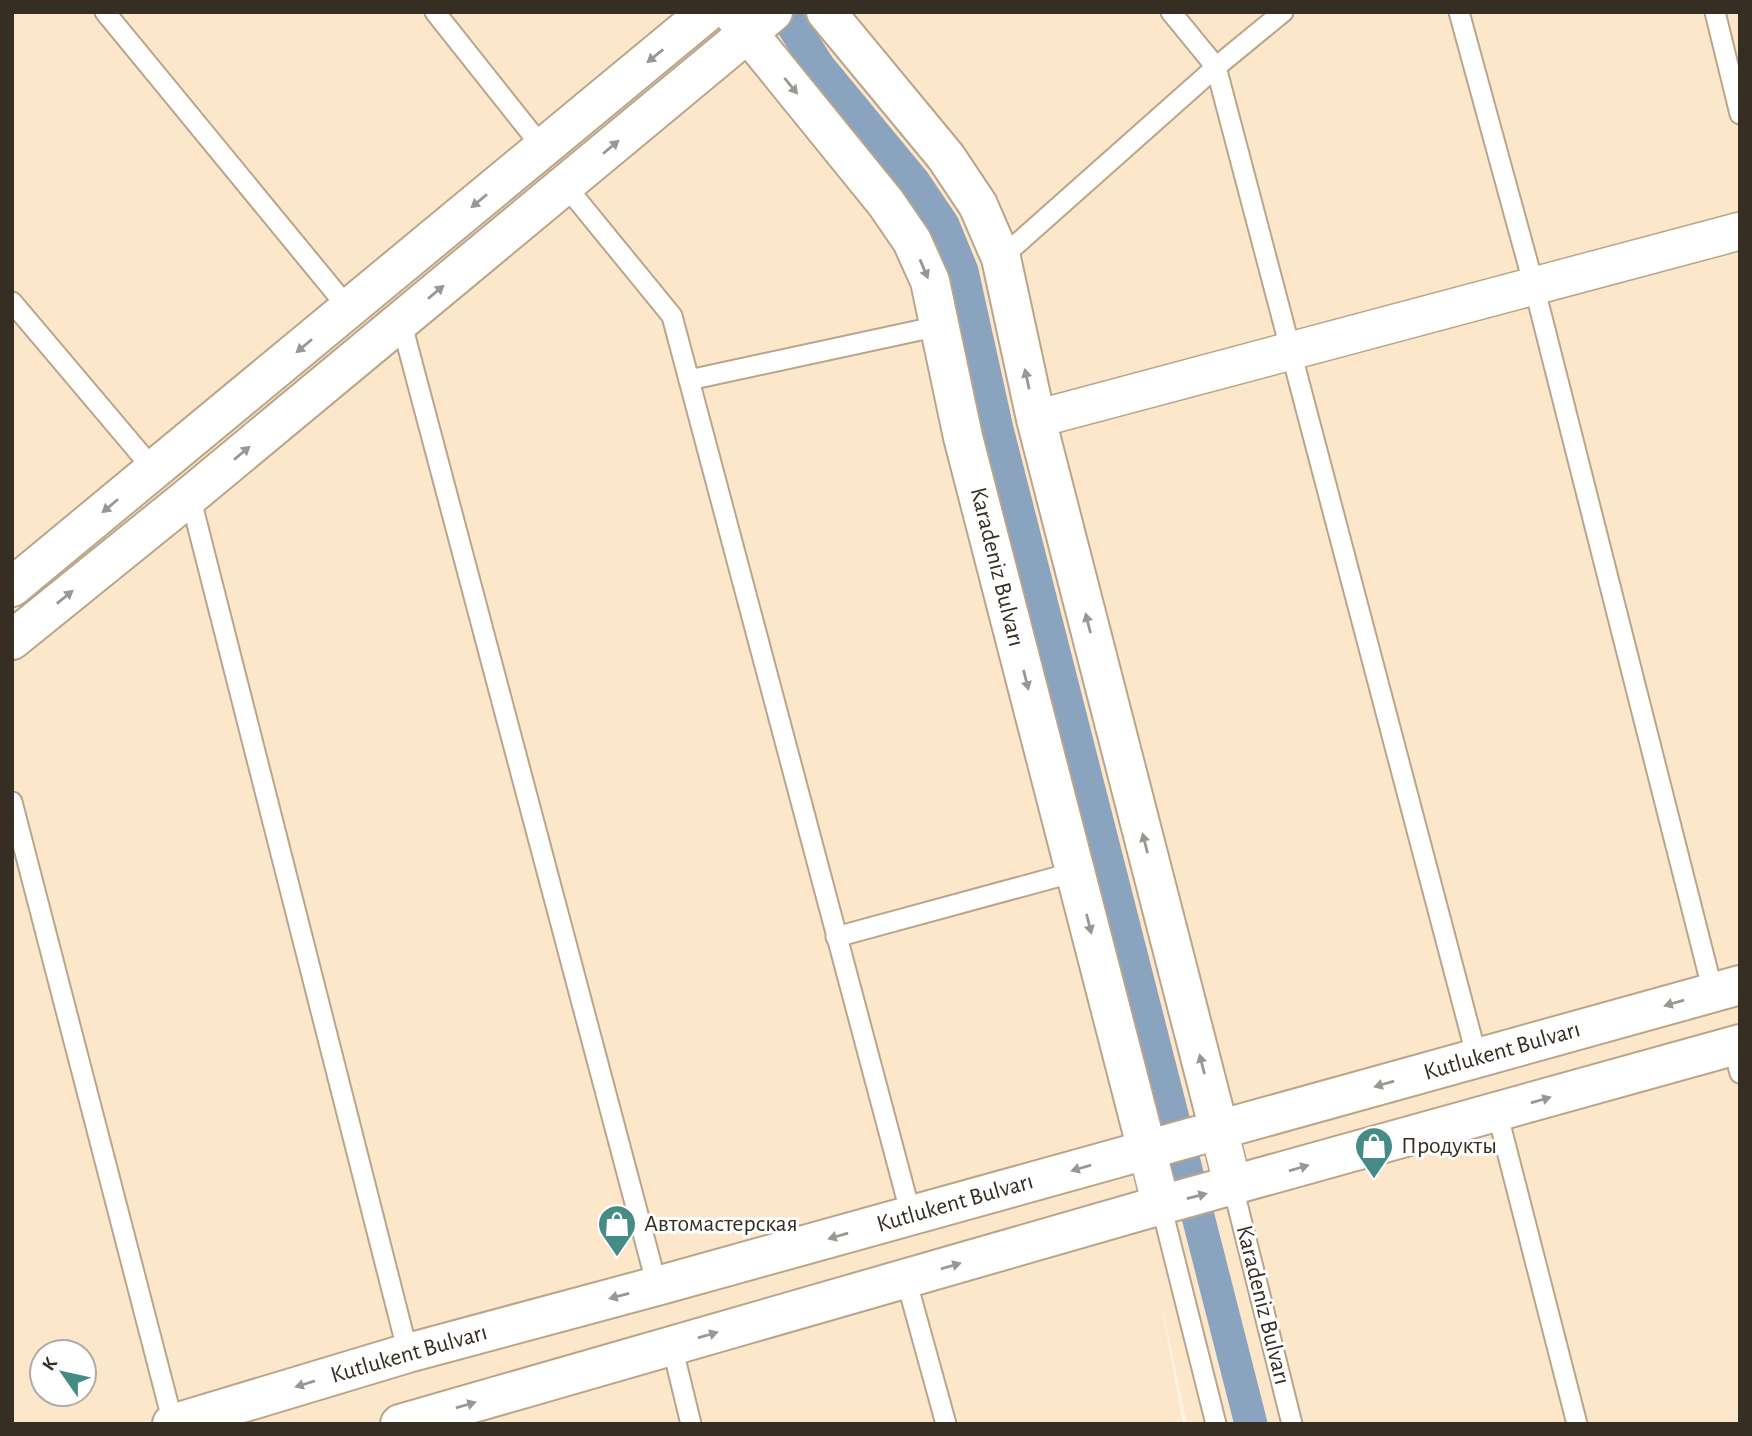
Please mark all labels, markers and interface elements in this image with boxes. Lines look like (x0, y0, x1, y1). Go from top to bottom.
one-way arrow (646, 48, 664, 63)
one-way arrow (784, 77, 799, 95)
one-way arrow (602, 140, 619, 155)
one-way arrow (471, 193, 489, 208)
one-way arrow (919, 259, 930, 280)
one-way arrow (427, 285, 444, 300)
one-way arrow (296, 338, 313, 353)
one-way arrow (1021, 368, 1032, 390)
one-way arrow (233, 446, 250, 461)
street label: Karadeniz Bulvarı (966, 485, 1028, 649)
one-way arrow (101, 499, 119, 514)
one-way arrow (57, 590, 74, 605)
one-way arrow (1082, 612, 1093, 634)
one-way arrow (1021, 670, 1032, 692)
one-way arrow (1139, 832, 1150, 854)
one-way arrow (1084, 914, 1095, 936)
one-way arrow (1663, 998, 1685, 1009)
street label: Kutlukent Bulvarı (1421, 1017, 1583, 1085)
one-way arrow (1196, 1053, 1207, 1075)
one-way arrow (1373, 1079, 1394, 1089)
one-way arrow (1531, 1094, 1552, 1104)
shop icon: Продукты (1353, 1125, 1395, 1180)
place label: Продукты (1401, 1134, 1497, 1158)
one-way arrow (1070, 1163, 1092, 1174)
one-way arrow (1288, 1163, 1309, 1173)
street label: Kutlukent Bulvarı (874, 1169, 1036, 1237)
one-way arrow (1186, 1190, 1208, 1201)
shop icon: Автомастерская (596, 1203, 638, 1258)
place label: Автомастерская (644, 1212, 798, 1236)
street label: Karadeniz Bulvarı (1232, 1223, 1294, 1387)
one-way arrow (827, 1231, 849, 1242)
one-way arrow (940, 1260, 962, 1271)
one-way arrow (608, 1291, 630, 1302)
street label: Kutlukent Bulvarı (328, 1320, 490, 1388)
one-way arrow (698, 1330, 719, 1340)
north arrow (28, 1338, 98, 1408)
text: K (39, 1354, 62, 1374)
one-way arrow (295, 1379, 316, 1389)
one-way arrow (456, 1399, 477, 1409)

